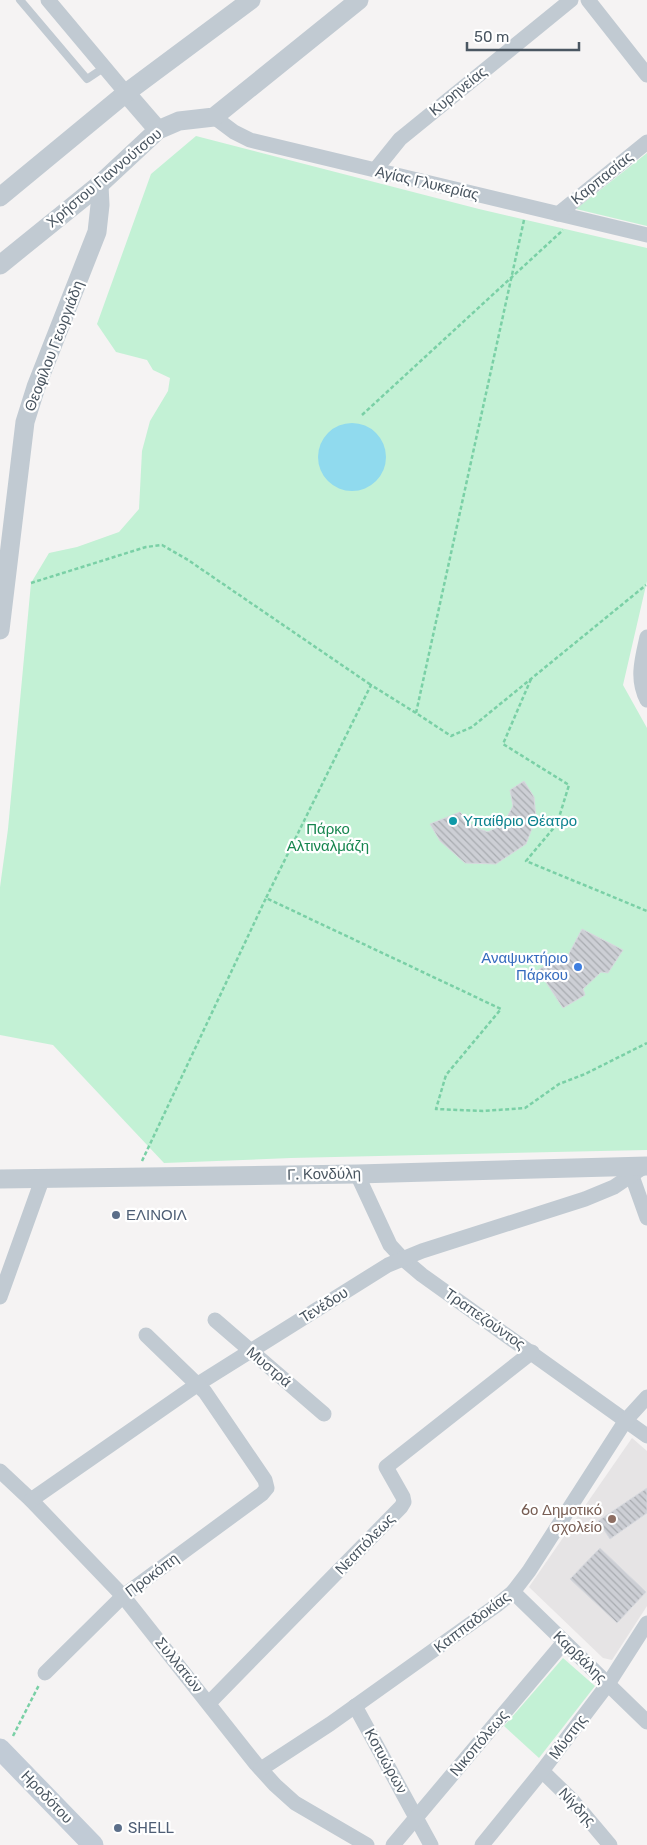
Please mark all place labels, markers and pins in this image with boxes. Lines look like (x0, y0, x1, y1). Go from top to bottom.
place label: Υπαίθριο Θέατρο (463, 812, 577, 830)
marker: Υπαίθριο Θέατρο (447, 815, 459, 827)
place label: Αναψυκτήριο Πάρκου (481, 949, 568, 984)
marker: Αναψυκτήριο Πάρκου (572, 961, 584, 973)
place label: ΕΛΙΝΟΙΛ (126, 1206, 187, 1224)
marker: ΕΛΙΝΟΙΛ (110, 1209, 122, 1221)
place label: 6ο Δημοτικό σχολείο (521, 1501, 602, 1536)
marker: 6ο Δημοτικό σχολείο (606, 1513, 618, 1525)
place label: SHELL (128, 1819, 175, 1837)
marker: SHELL (112, 1822, 124, 1834)

